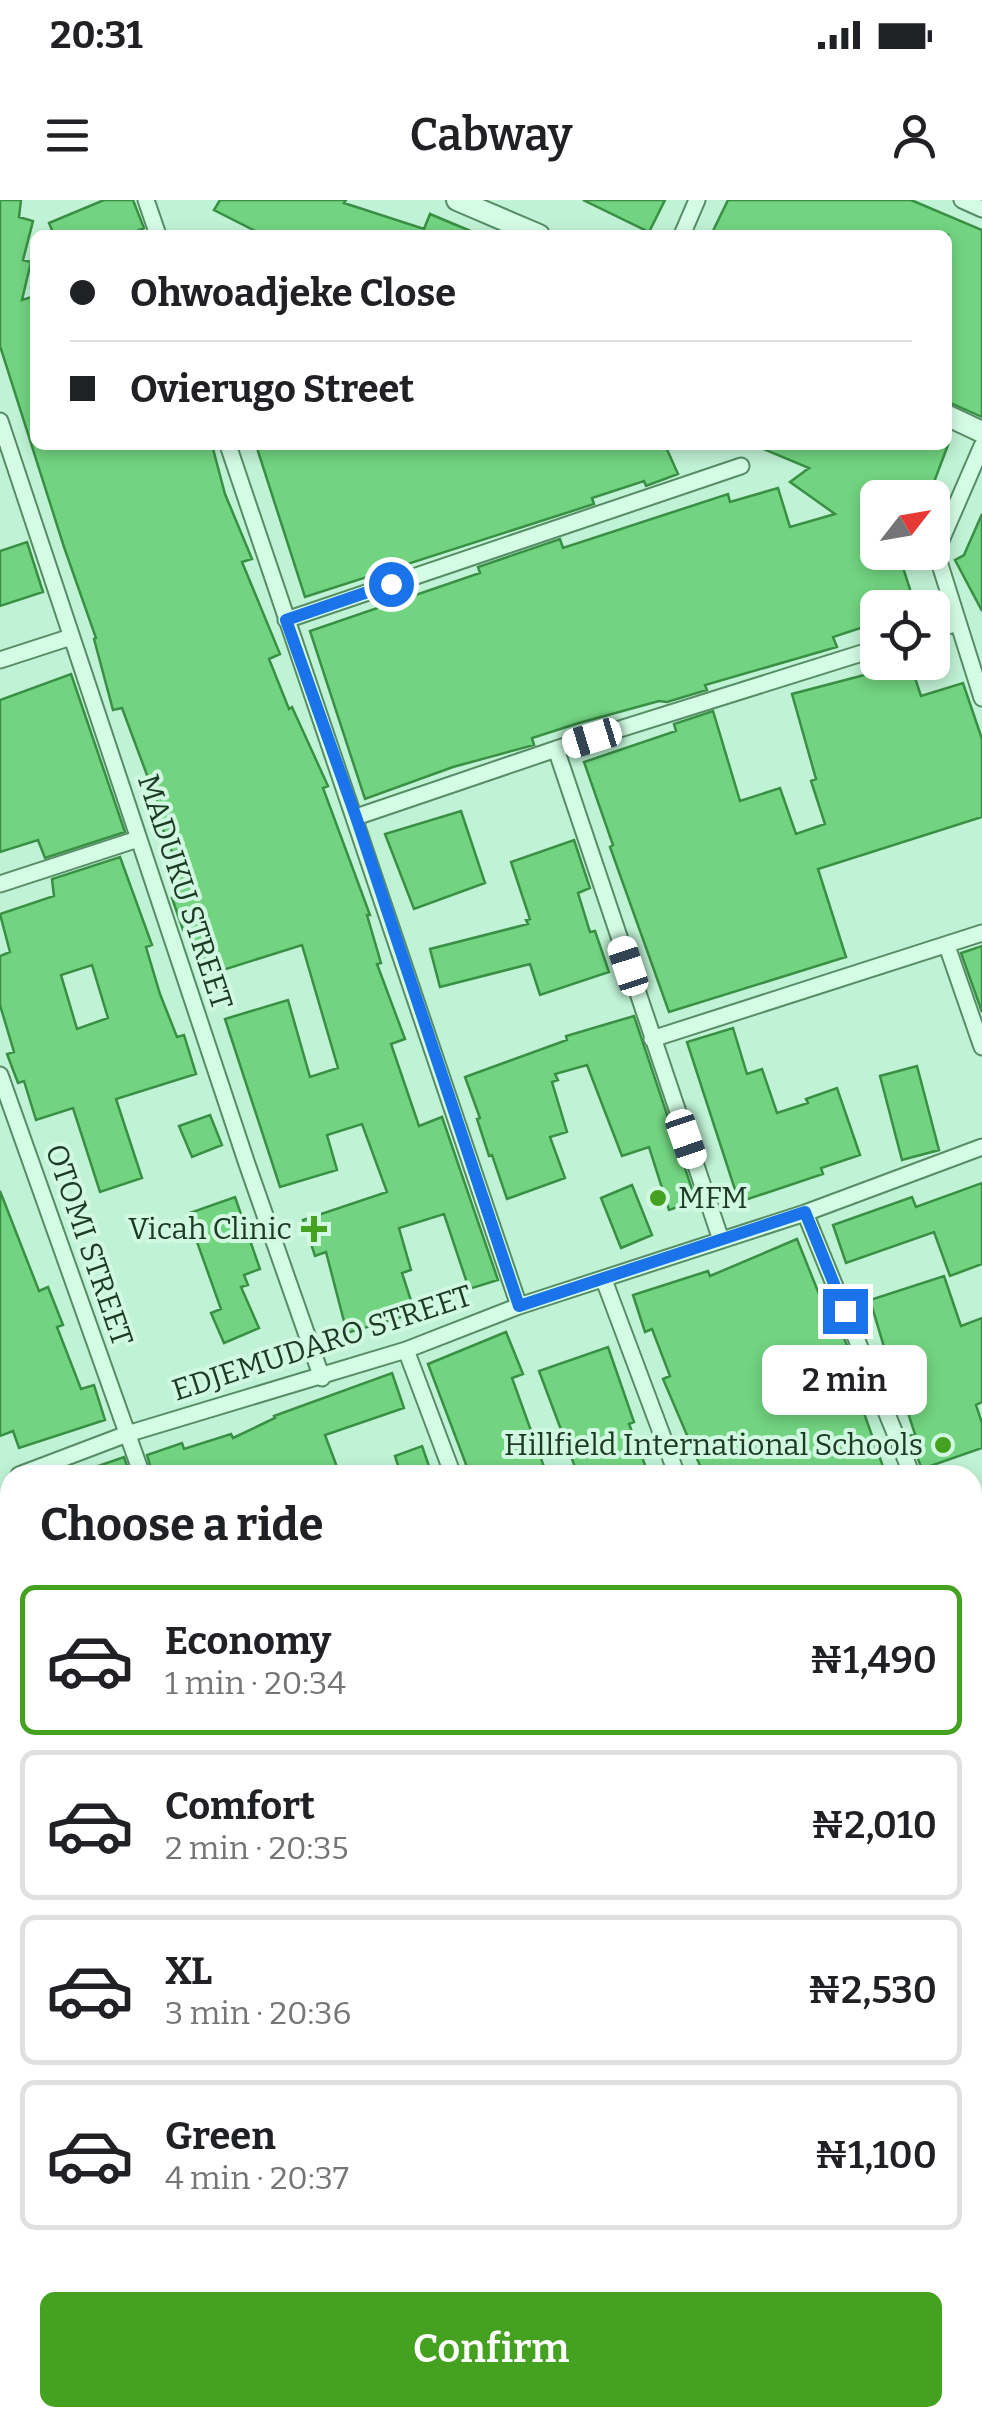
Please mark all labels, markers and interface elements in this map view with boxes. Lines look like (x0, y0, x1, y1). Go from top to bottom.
text: 20:31 (50, 12, 143, 58)
icon: menu (40, 108, 95, 163)
text: Cabway (410, 108, 572, 162)
icon: person (887, 108, 942, 163)
text: Ohwoadjeke Close (130, 270, 456, 316)
text: Ovierugo Street (130, 366, 414, 412)
north arrow (860, 480, 950, 570)
map controls (860, 480, 950, 680)
route start (369, 562, 414, 607)
button: locate (860, 590, 950, 680)
car (559, 715, 625, 761)
street label: MADUKU STREET (130, 770, 240, 1014)
car (604, 933, 652, 999)
car (662, 1106, 710, 1172)
street label: OTOMI STREET (38, 1139, 140, 1351)
place label: MFM (678, 1180, 748, 1216)
marker: MFM (647, 1187, 669, 1209)
place label: Vicah Clinic (128, 1211, 292, 1247)
marker: Vicah Clinic (301, 1216, 327, 1242)
street label: EDJEMUDARO STREET (168, 1278, 476, 1408)
route end (823, 1289, 868, 1334)
callout: 2 min (762, 1346, 928, 1416)
text: 2 min (802, 1361, 887, 1399)
place label: Hillfield International Schools (504, 1427, 923, 1463)
marker: Hillfield International Schools (932, 1434, 954, 1456)
text: Choose a ride (40, 1498, 323, 1552)
icon: car (45, 1615, 135, 1705)
text: Economy (165, 1618, 331, 1664)
text: ₦1,490 (809, 1637, 937, 1683)
text: 1 min · 20:34 (165, 1664, 346, 1702)
icon: car (45, 1780, 135, 1870)
text: Comfort (165, 1783, 315, 1829)
text: ₦2,010 (811, 1802, 937, 1848)
text: 2 min · 20:35 (165, 1829, 349, 1867)
icon: car (45, 1945, 135, 2035)
text: XL (165, 1948, 212, 1994)
text: ₦2,530 (807, 1967, 937, 2013)
text: 3 min · 20:36 (165, 1994, 351, 2032)
icon: car (45, 2110, 135, 2200)
text: Green (165, 2113, 276, 2159)
text: ₦1,100 (814, 2132, 937, 2178)
text: 4 min · 20:37 (165, 2159, 349, 2197)
button: Confirm (40, 2292, 942, 2407)

